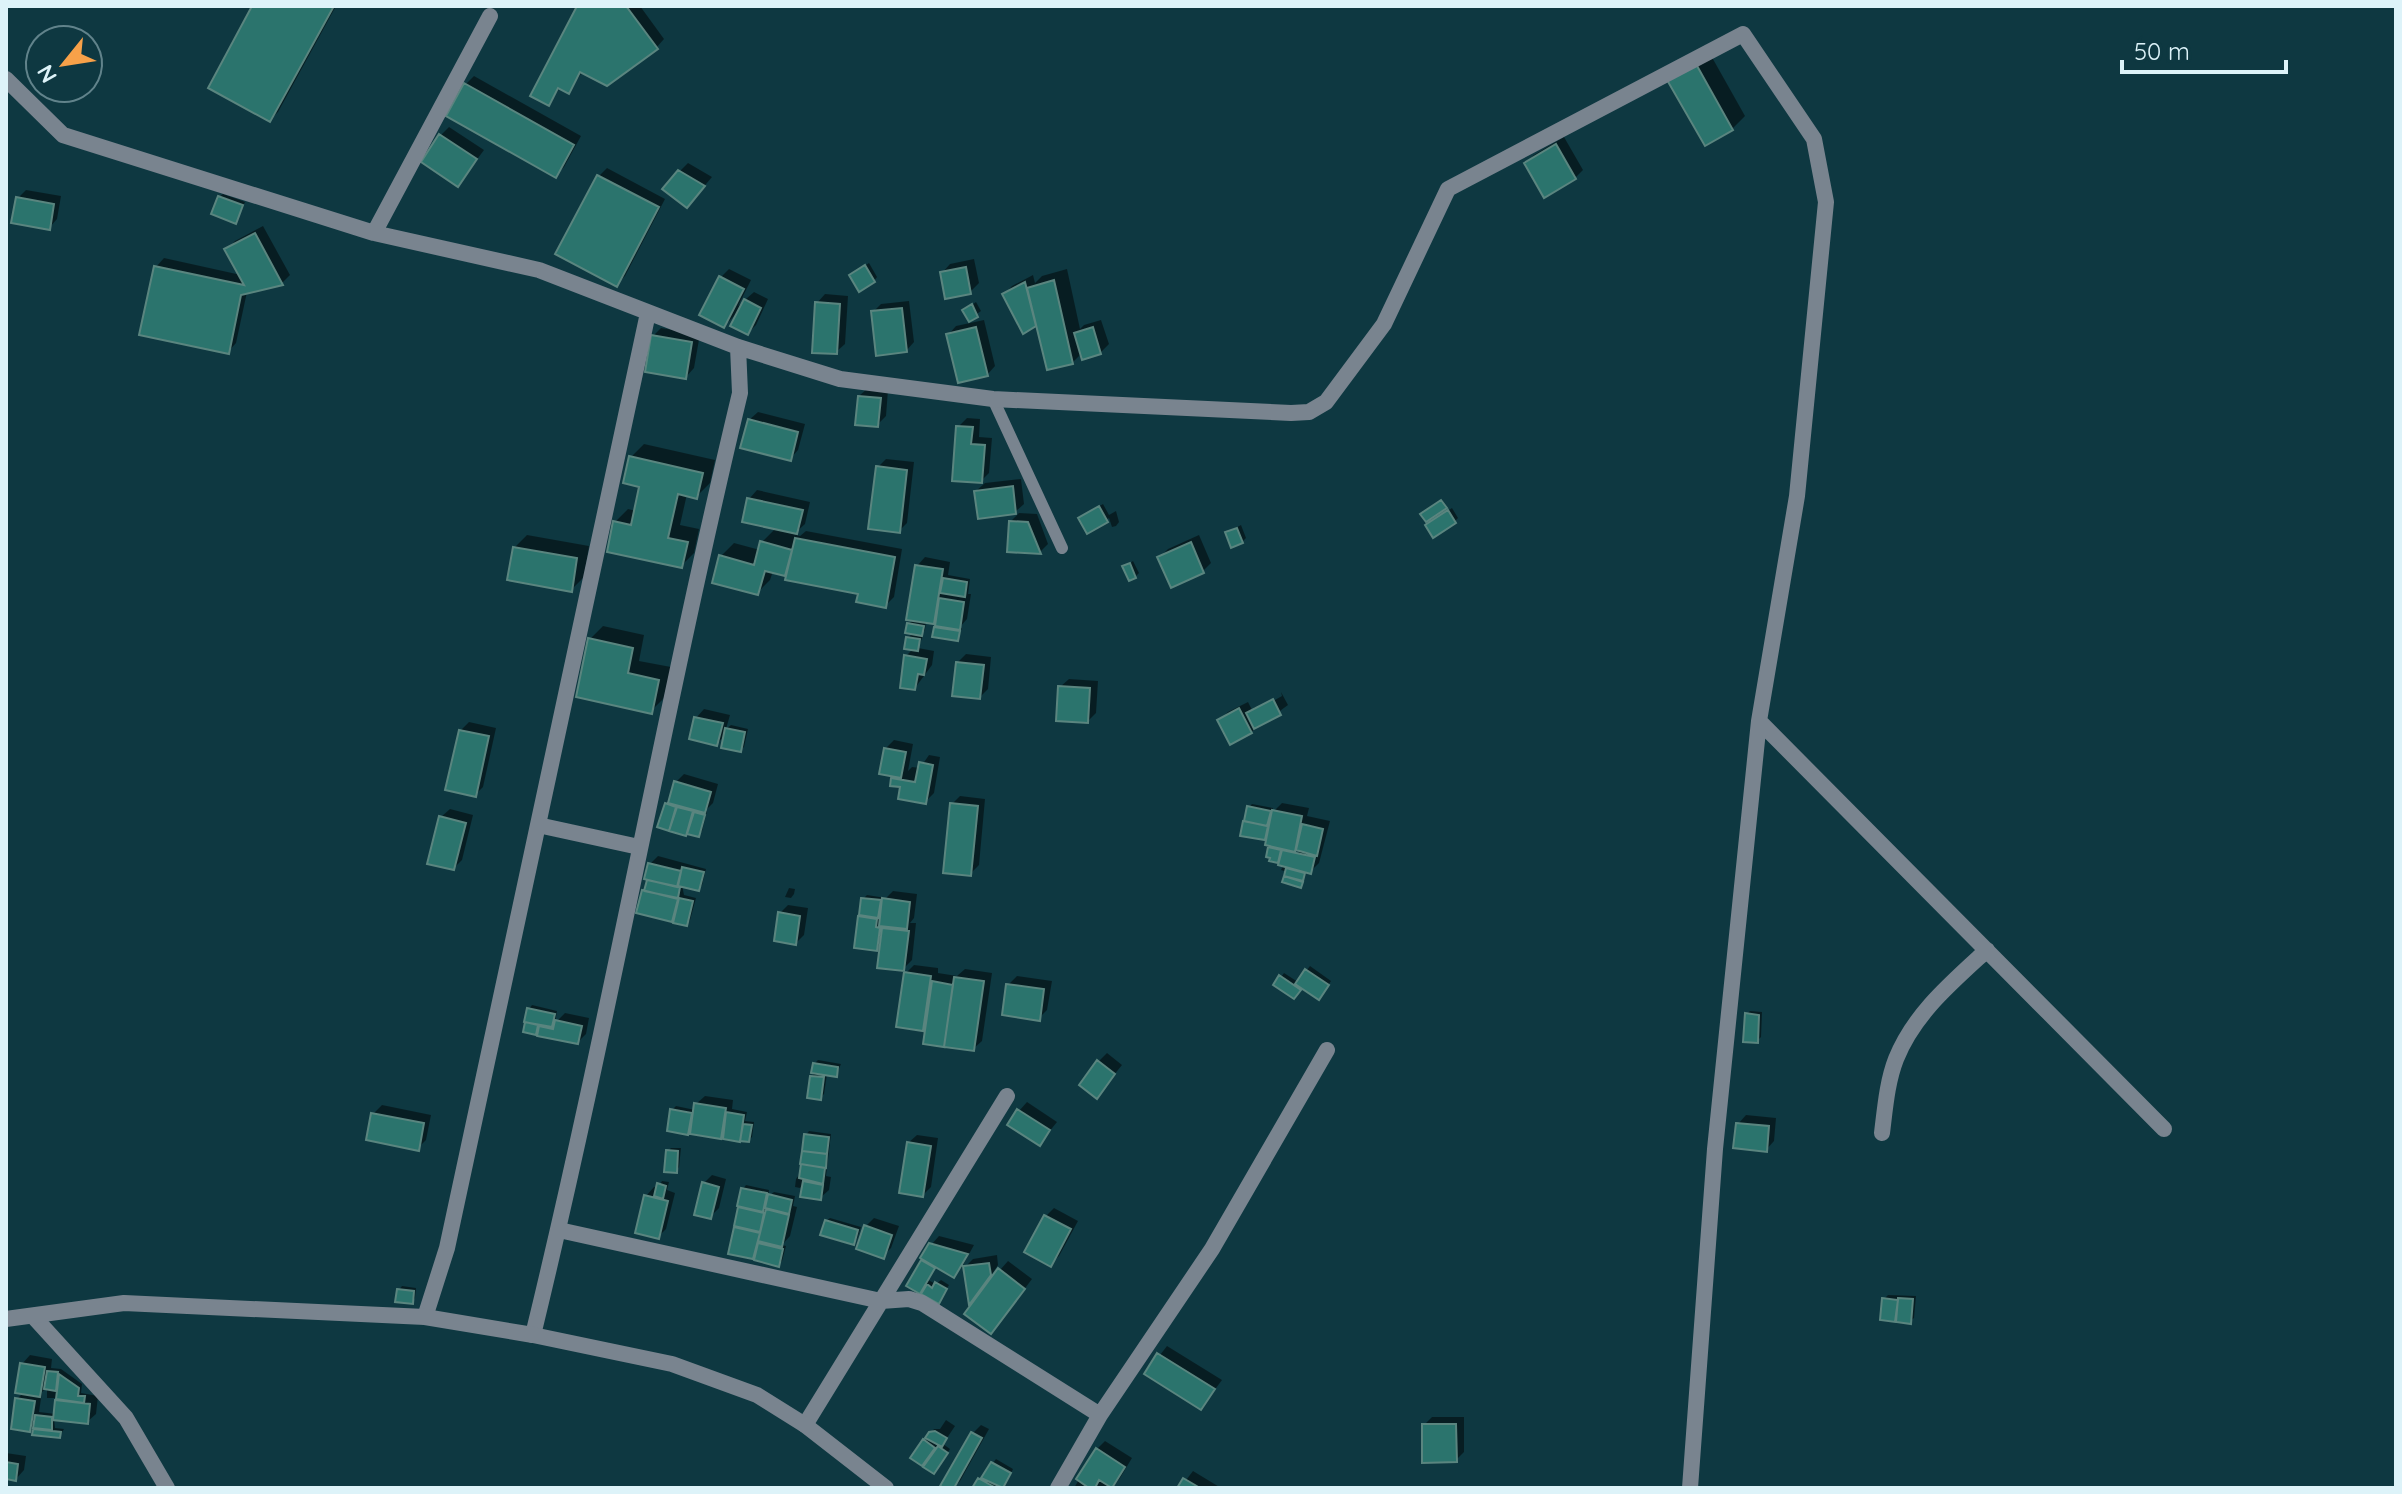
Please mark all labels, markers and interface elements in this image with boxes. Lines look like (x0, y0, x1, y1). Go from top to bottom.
north arrow (24, 24, 104, 104)
scale bar (2122, 24, 2286, 74)
text: 50 m (2134, 36, 2190, 66)
text: N (31, 60, 63, 88)

